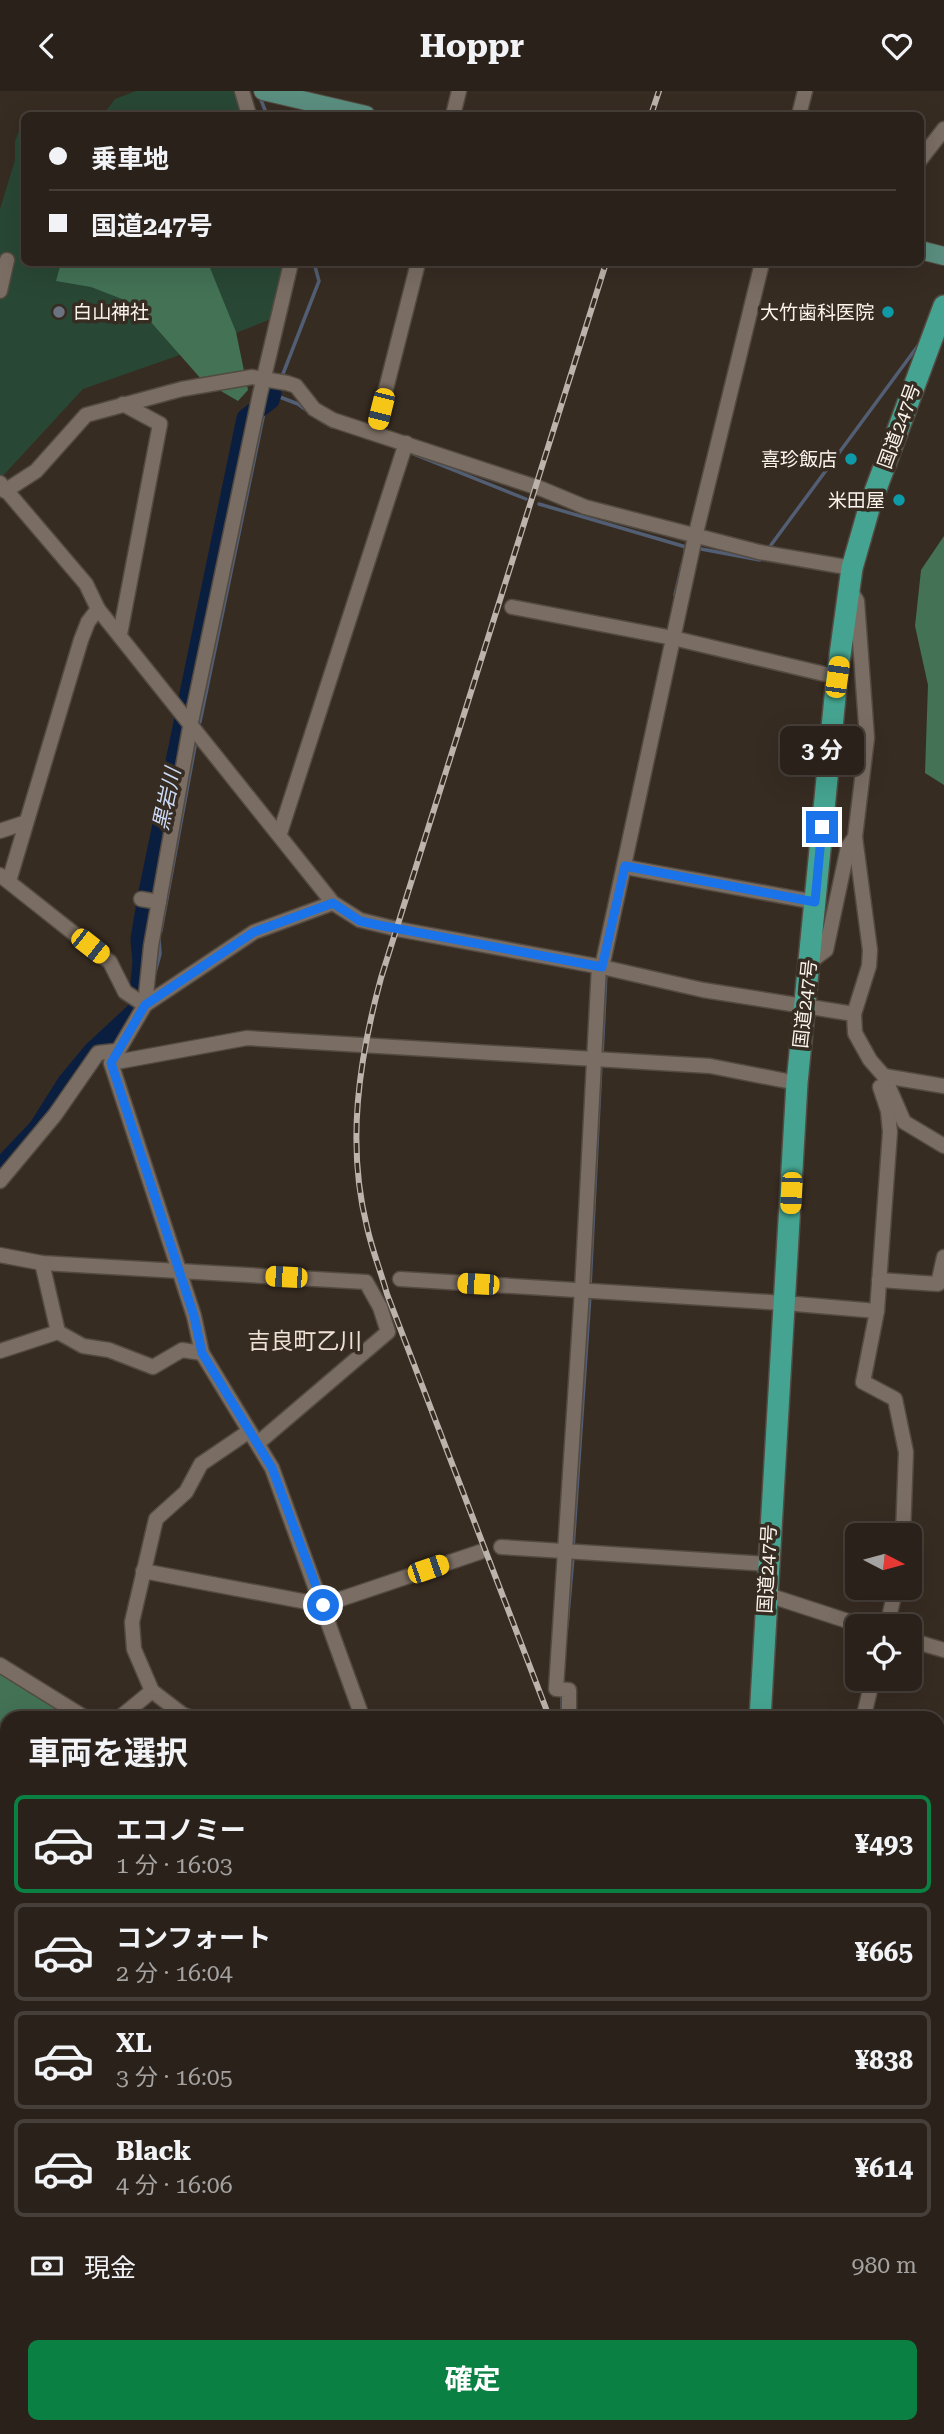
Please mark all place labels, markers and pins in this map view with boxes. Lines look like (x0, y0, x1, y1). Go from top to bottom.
place label: 白山神社 (73, 301, 149, 324)
place label: 大竹歯科医院 (760, 301, 874, 324)
marker: 白山神社 (51, 304, 67, 320)
marker: 大竹歯科医院 (880, 304, 896, 320)
place label: 喜珍飯店 (761, 448, 837, 471)
marker: 喜珍飯店 (843, 451, 859, 467)
place label: 米田屋 (828, 489, 885, 512)
marker: 米田屋 (891, 492, 907, 508)

